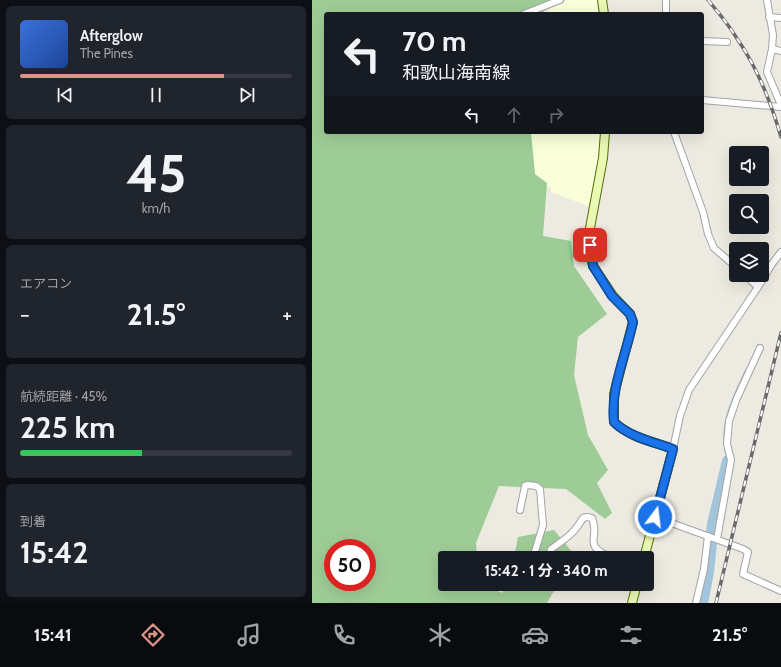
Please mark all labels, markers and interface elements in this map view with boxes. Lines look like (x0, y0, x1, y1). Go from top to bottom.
text: 70 m (402, 24, 466, 58)
text: Afterglow (80, 27, 143, 45)
icon: left (336, 28, 388, 80)
text: The Pines (80, 45, 133, 61)
text: 和歌山海南線 (402, 62, 510, 84)
icon: previous (54, 84, 76, 106)
icon: pause (145, 84, 167, 106)
icon: next (236, 84, 258, 106)
icon: left (461, 104, 483, 126)
icon: ahead (503, 104, 525, 126)
icon: right (545, 104, 567, 126)
text: 45 (126, 142, 186, 205)
map controls (729, 146, 769, 282)
button: sound (729, 146, 769, 186)
button: search (729, 194, 769, 234)
text: km/h (142, 200, 170, 216)
pin (573, 228, 607, 262)
icon: arrive (579, 234, 601, 256)
button: layers (729, 242, 769, 282)
text: エアコン (20, 275, 72, 291)
text: 21.5° (127, 296, 185, 333)
text: − (20, 301, 30, 328)
text: + (282, 301, 292, 328)
text: 航続距離 · 45% (20, 388, 107, 404)
text: 225 km (20, 409, 115, 446)
position arrow (634, 496, 676, 538)
text: 到着 (20, 513, 46, 529)
text: 15:42 (20, 534, 88, 571)
speed limit sign: 50 (324, 539, 376, 591)
text: 15:42 · 1 分 · 340 m (485, 562, 607, 580)
icon: directions (139, 621, 167, 649)
icon: music (235, 621, 263, 649)
icon: phone (330, 621, 358, 649)
icon: climate (426, 621, 454, 649)
icon: car (521, 621, 549, 649)
icon: filters (617, 621, 645, 649)
text: 15:41 (34, 624, 72, 646)
text: 21.5° (712, 624, 747, 646)

